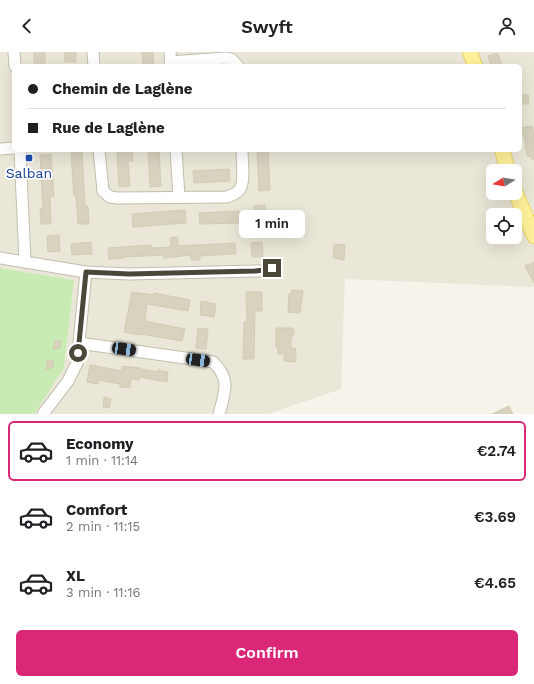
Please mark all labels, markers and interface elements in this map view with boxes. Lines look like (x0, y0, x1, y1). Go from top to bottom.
icon: back (16, 15, 38, 37)
icon: person (496, 15, 518, 37)
text: Swyft (241, 16, 293, 37)
text: Chemin de Laglène (52, 80, 192, 98)
text: Rue de Laglène (52, 119, 165, 137)
marker: Salban (24, 153, 34, 163)
north arrow (486, 164, 522, 200)
map controls (486, 164, 522, 244)
place label: Salban (6, 165, 52, 181)
button: locate (486, 208, 522, 244)
callout: 1 min (239, 210, 305, 238)
text: 1 min (255, 216, 289, 231)
route end (263, 259, 281, 277)
car (111, 341, 137, 357)
route start (69, 344, 87, 362)
car (185, 352, 211, 368)
icon: car (18, 433, 54, 469)
text: Economy (66, 435, 133, 453)
text: €2.74 (477, 442, 516, 460)
text: 1 min · 11:14 (66, 453, 138, 468)
icon: car (18, 499, 54, 535)
text: Comfort (66, 501, 127, 519)
text: €3.69 (474, 508, 516, 526)
text: 2 min · 11:15 (66, 519, 140, 534)
icon: car (18, 565, 54, 601)
text: XL (66, 567, 85, 585)
text: €4.65 (474, 574, 516, 592)
text: 3 min · 11:16 (66, 585, 140, 600)
button: Confirm (16, 630, 518, 676)

